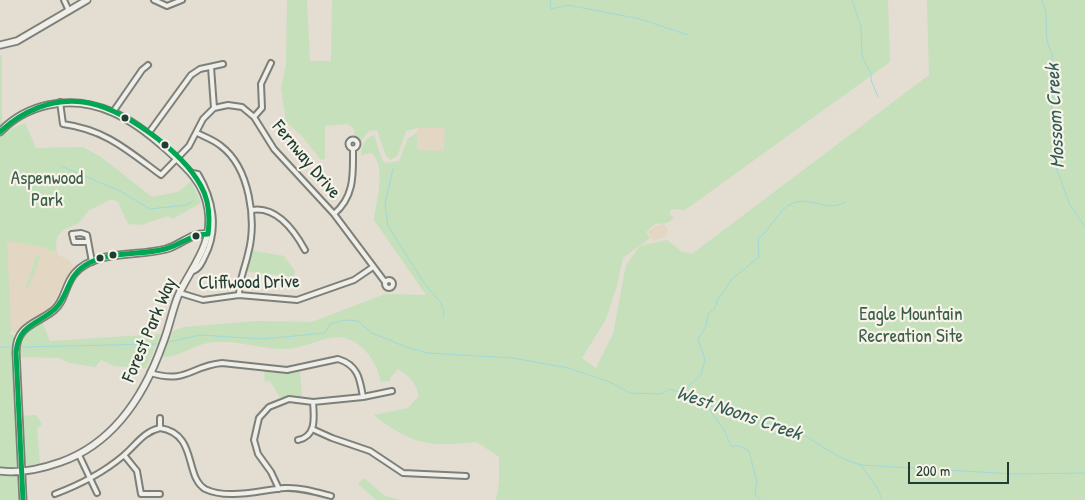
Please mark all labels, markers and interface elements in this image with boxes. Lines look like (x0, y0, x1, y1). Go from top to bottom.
water label: Mossom Creek (1041, 63, 1071, 169)
unlabelled marker (120, 113, 130, 123)
street label: Fernway Drive (267, 116, 345, 204)
unlabelled marker (160, 140, 170, 150)
park label: Aspenwood Park (11, 168, 83, 212)
unlabelled marker (191, 231, 201, 241)
unlabelled marker (108, 250, 118, 260)
unlabelled marker (95, 253, 105, 263)
street label: Cliffwood Drive (198, 271, 300, 295)
street label: Forest Park Way (118, 274, 182, 386)
park label: Eagle Mountain Recreation Site (859, 304, 963, 348)
water label: West Noons Creek (673, 381, 805, 447)
scale bar (910, 452, 1011, 484)
text: 200 m (916, 460, 950, 481)

